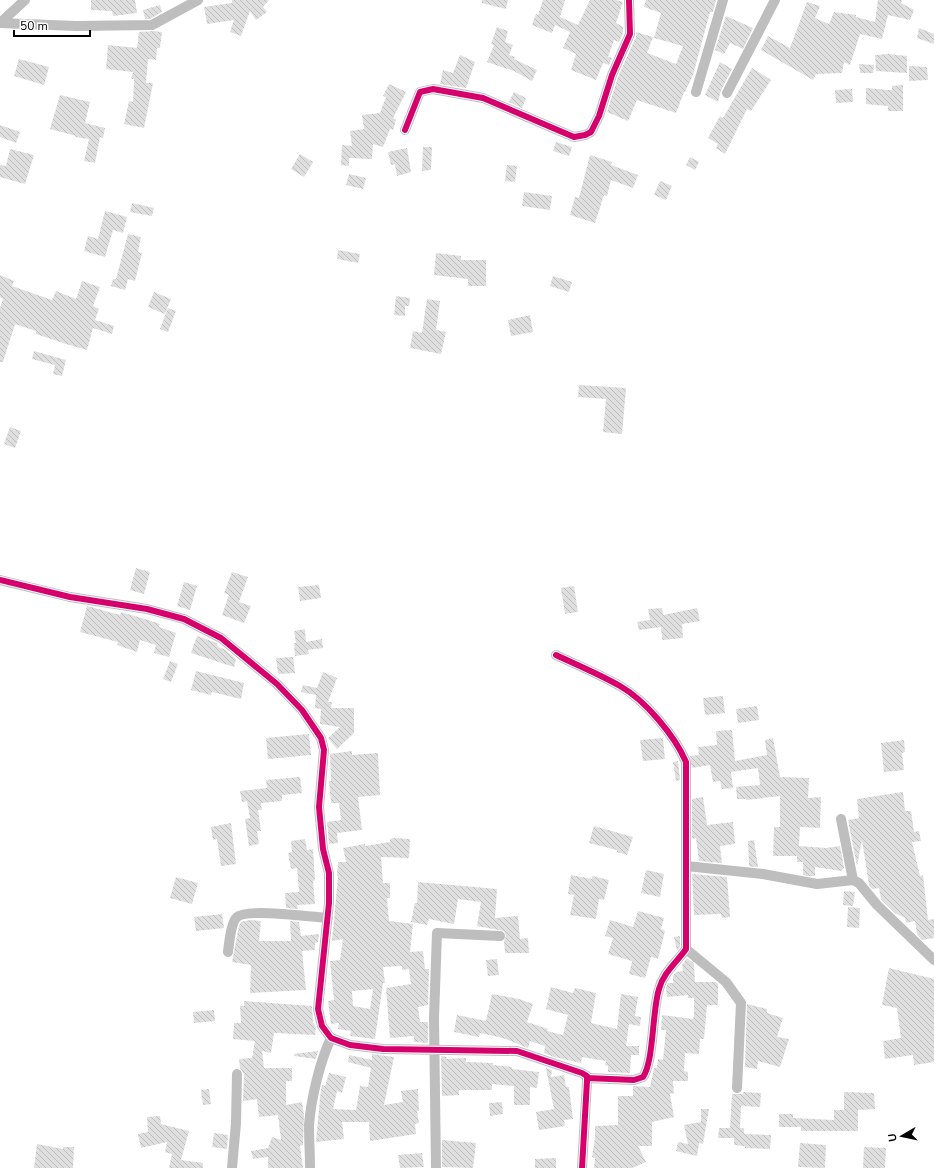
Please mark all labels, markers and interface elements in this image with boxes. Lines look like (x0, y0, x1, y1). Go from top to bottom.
scale bar (14, 12, 90, 38)
text: 50 m (20, 18, 48, 34)
north arrow (882, 1116, 922, 1156)
text: U (885, 1132, 901, 1143)

